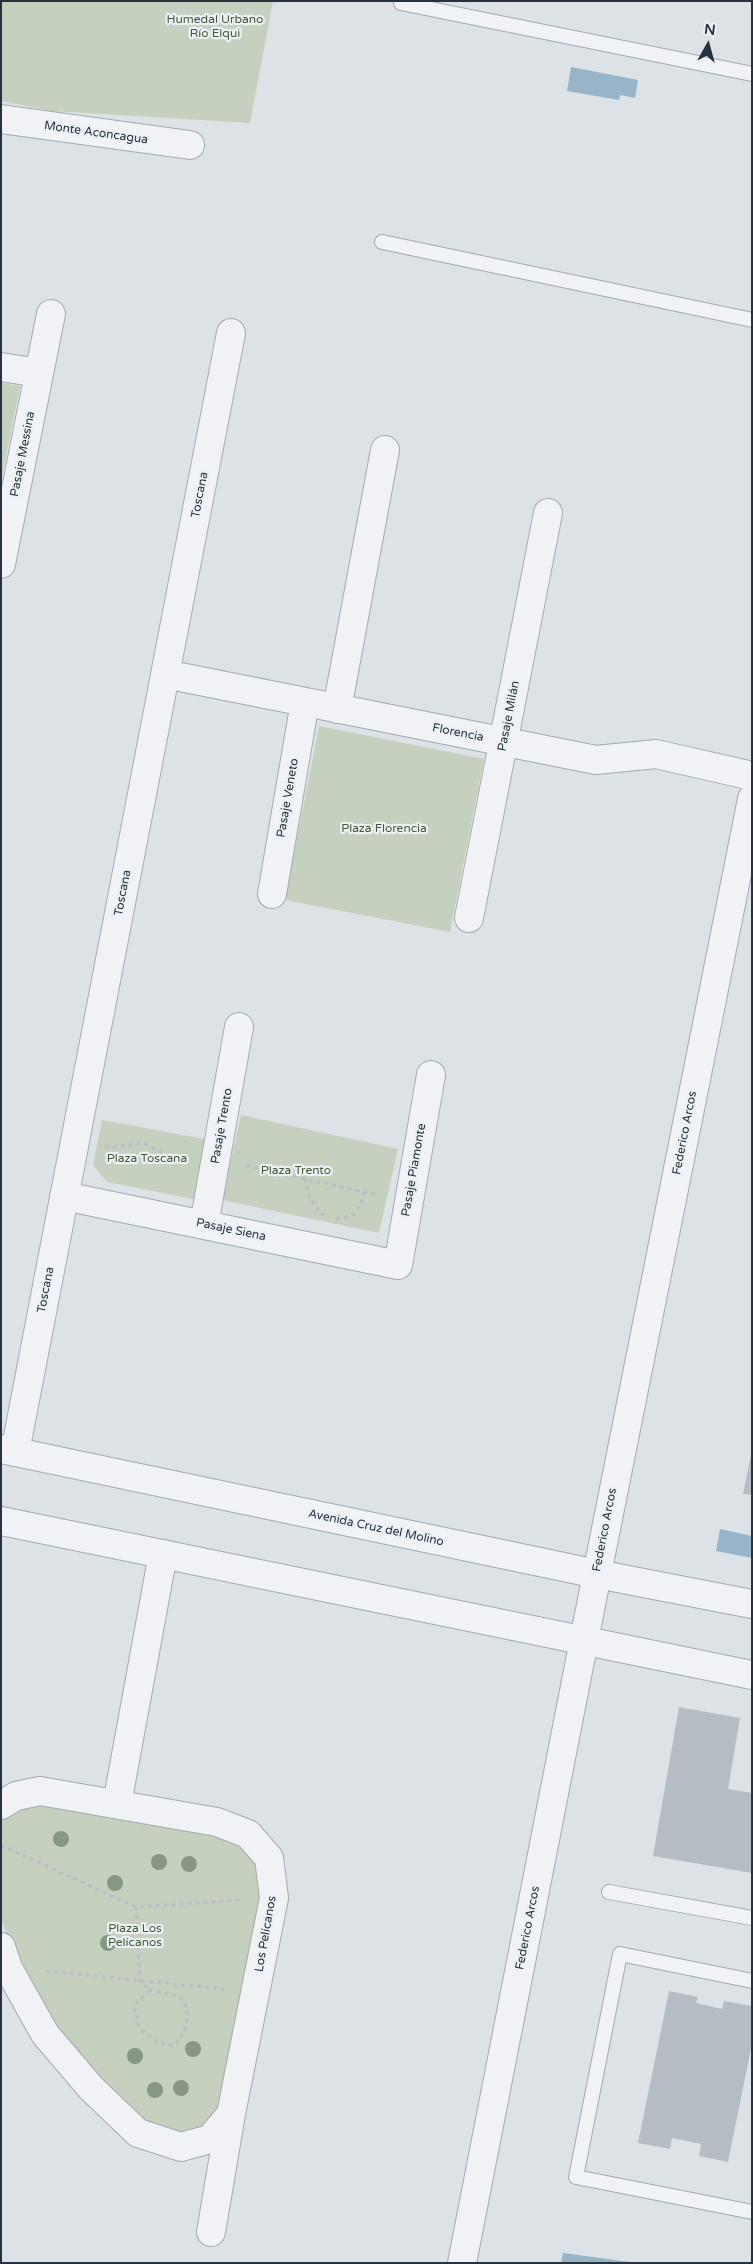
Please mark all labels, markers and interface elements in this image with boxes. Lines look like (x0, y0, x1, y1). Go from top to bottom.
park label: Humedal Urbano Río Elqui (167, 13, 263, 41)
north arrow (683, 20, 733, 70)
text: N (703, 20, 717, 39)
street label: Monte Aconcagua (43, 119, 149, 147)
street label: Pasaje Messina (8, 410, 38, 498)
street label: Toscana (188, 471, 212, 519)
street label: Pasaje Milán (495, 680, 523, 752)
street label: Florencia (431, 721, 485, 745)
street label: Pasaje Veneto (274, 757, 302, 839)
park label: Plaza Florencia (341, 822, 427, 836)
street label: Toscana (111, 869, 135, 917)
street label: Pasaje Trento (208, 1087, 236, 1165)
street label: Federico Arcos (670, 1090, 700, 1176)
street label: Pasaje Piamonte (399, 1122, 429, 1218)
park label: Plaza Toscana (107, 1152, 187, 1166)
park label: Plaza Trento (261, 1164, 331, 1178)
street label: Pasaje Siena (195, 1216, 267, 1244)
street label: Toscana (34, 1266, 58, 1314)
street label: Federico Arcos (590, 1487, 620, 1573)
street label: Avenida Cruz del Molino (307, 1507, 445, 1549)
street label: Federico Arcos (513, 1885, 543, 1971)
street label: Los Pelícanos (252, 1895, 280, 1973)
park label: Plaza Los Pelícanos (108, 1922, 162, 1950)

